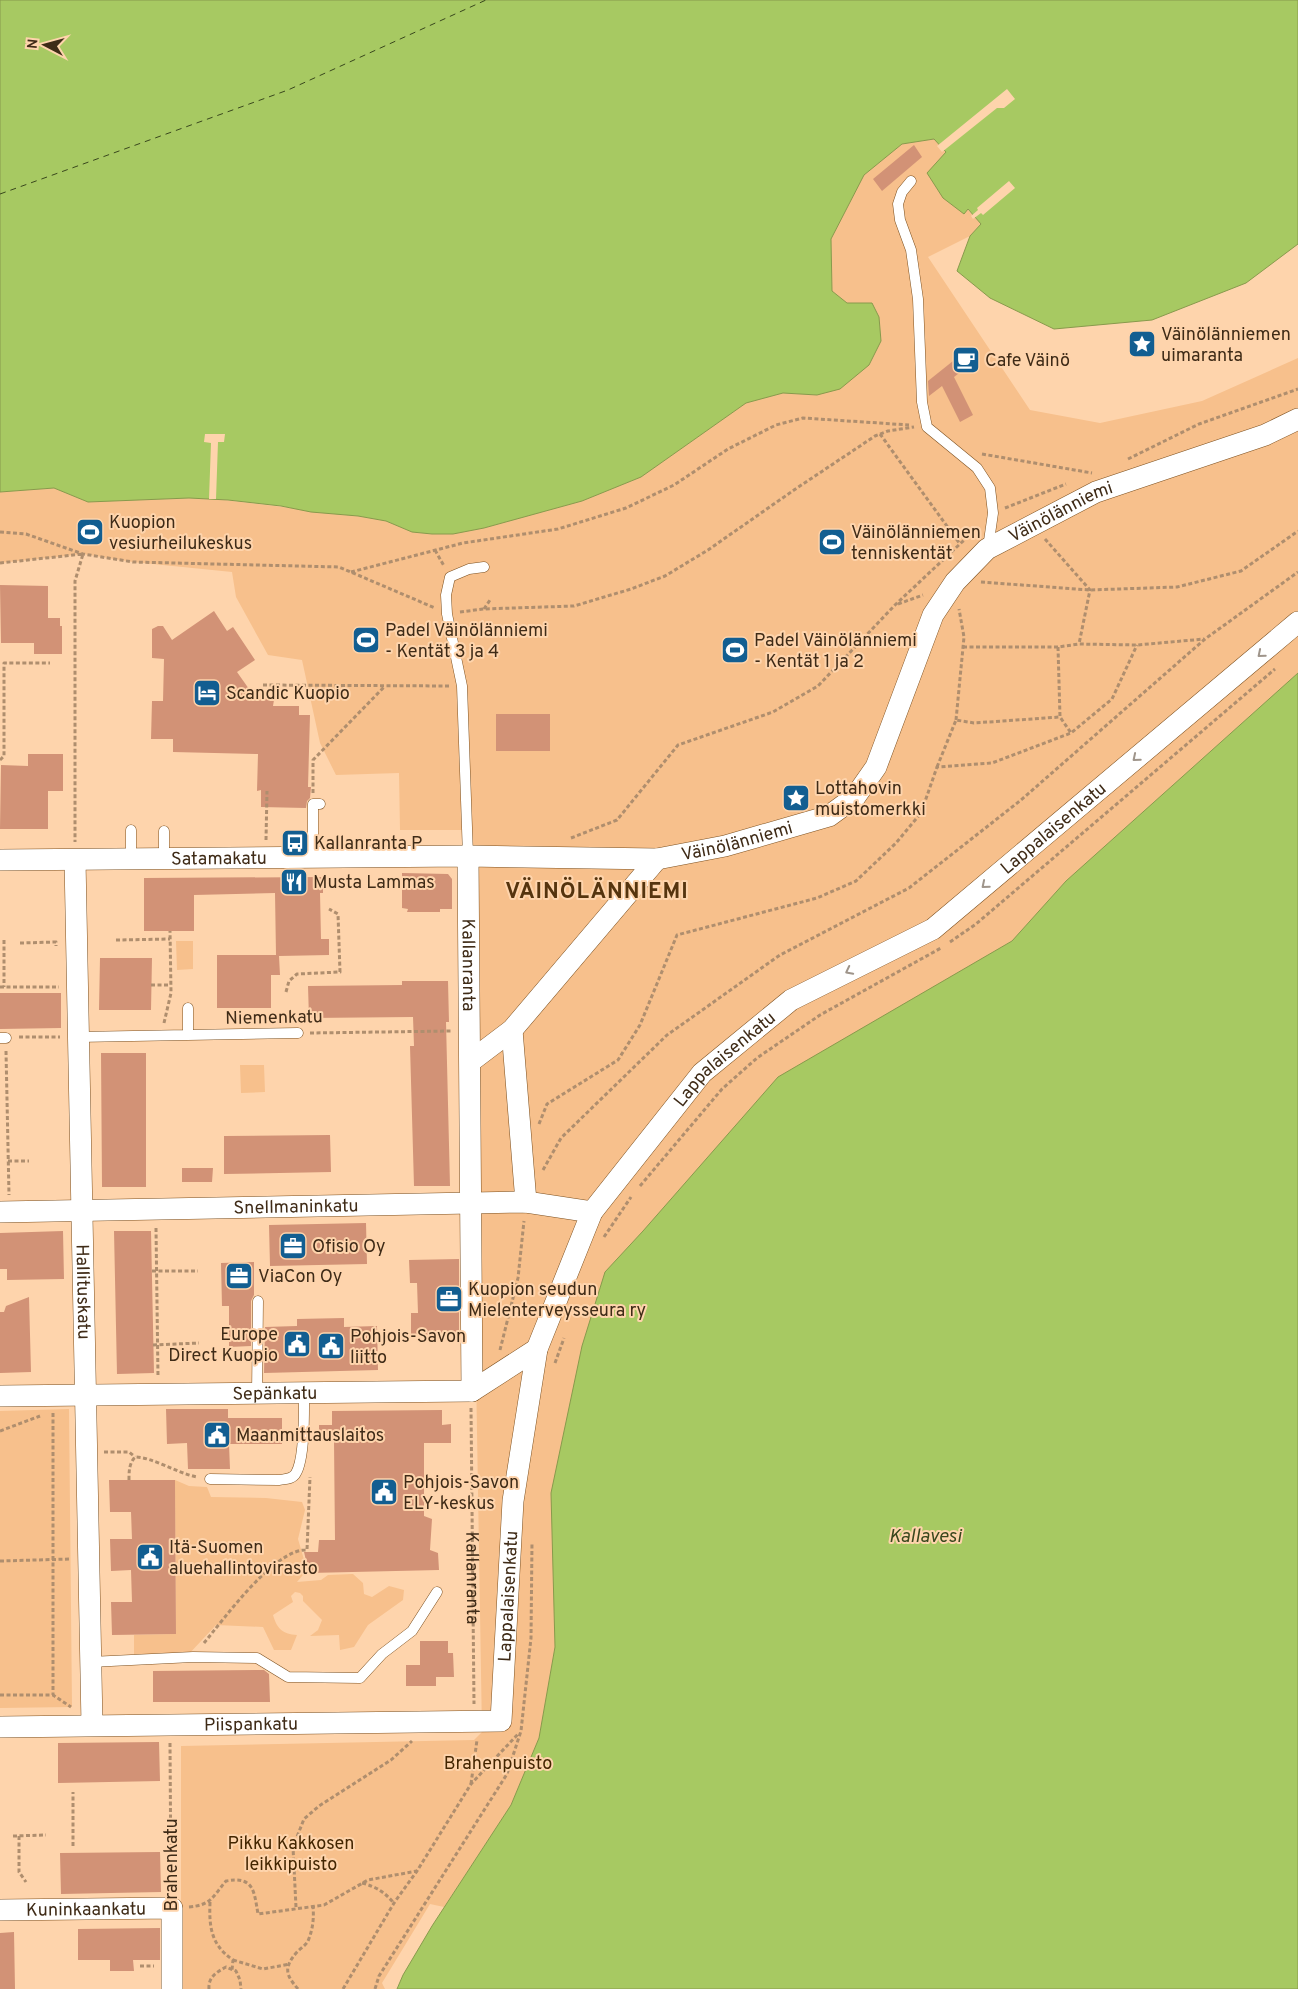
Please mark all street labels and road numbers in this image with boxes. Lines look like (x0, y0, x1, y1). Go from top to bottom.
street label: Väinölänniemi (1005, 477, 1116, 549)
street label: Lappalaisenkatu (996, 778, 1112, 880)
street label: Väinölänniemi (680, 817, 796, 867)
street label: Satamakatu (171, 848, 267, 872)
street label: Kallanranta (455, 918, 479, 1012)
street label: Niemenkatu (225, 1006, 323, 1031)
street label: Lappalaisenkatu (669, 1007, 781, 1112)
street label: Snellmaninkatu (233, 1195, 359, 1221)
street label: Hallituskatu (70, 1244, 94, 1340)
street label: Sepänkatu (232, 1383, 318, 1407)
street label: Lappalaisenkatu (494, 1530, 524, 1663)
street label: Kallanranta (459, 1531, 483, 1625)
street label: Piispankatu (204, 1713, 298, 1738)
street label: Brahenkatu (161, 1818, 184, 1912)
street label: Kuninkaankatu (26, 1898, 146, 1923)

